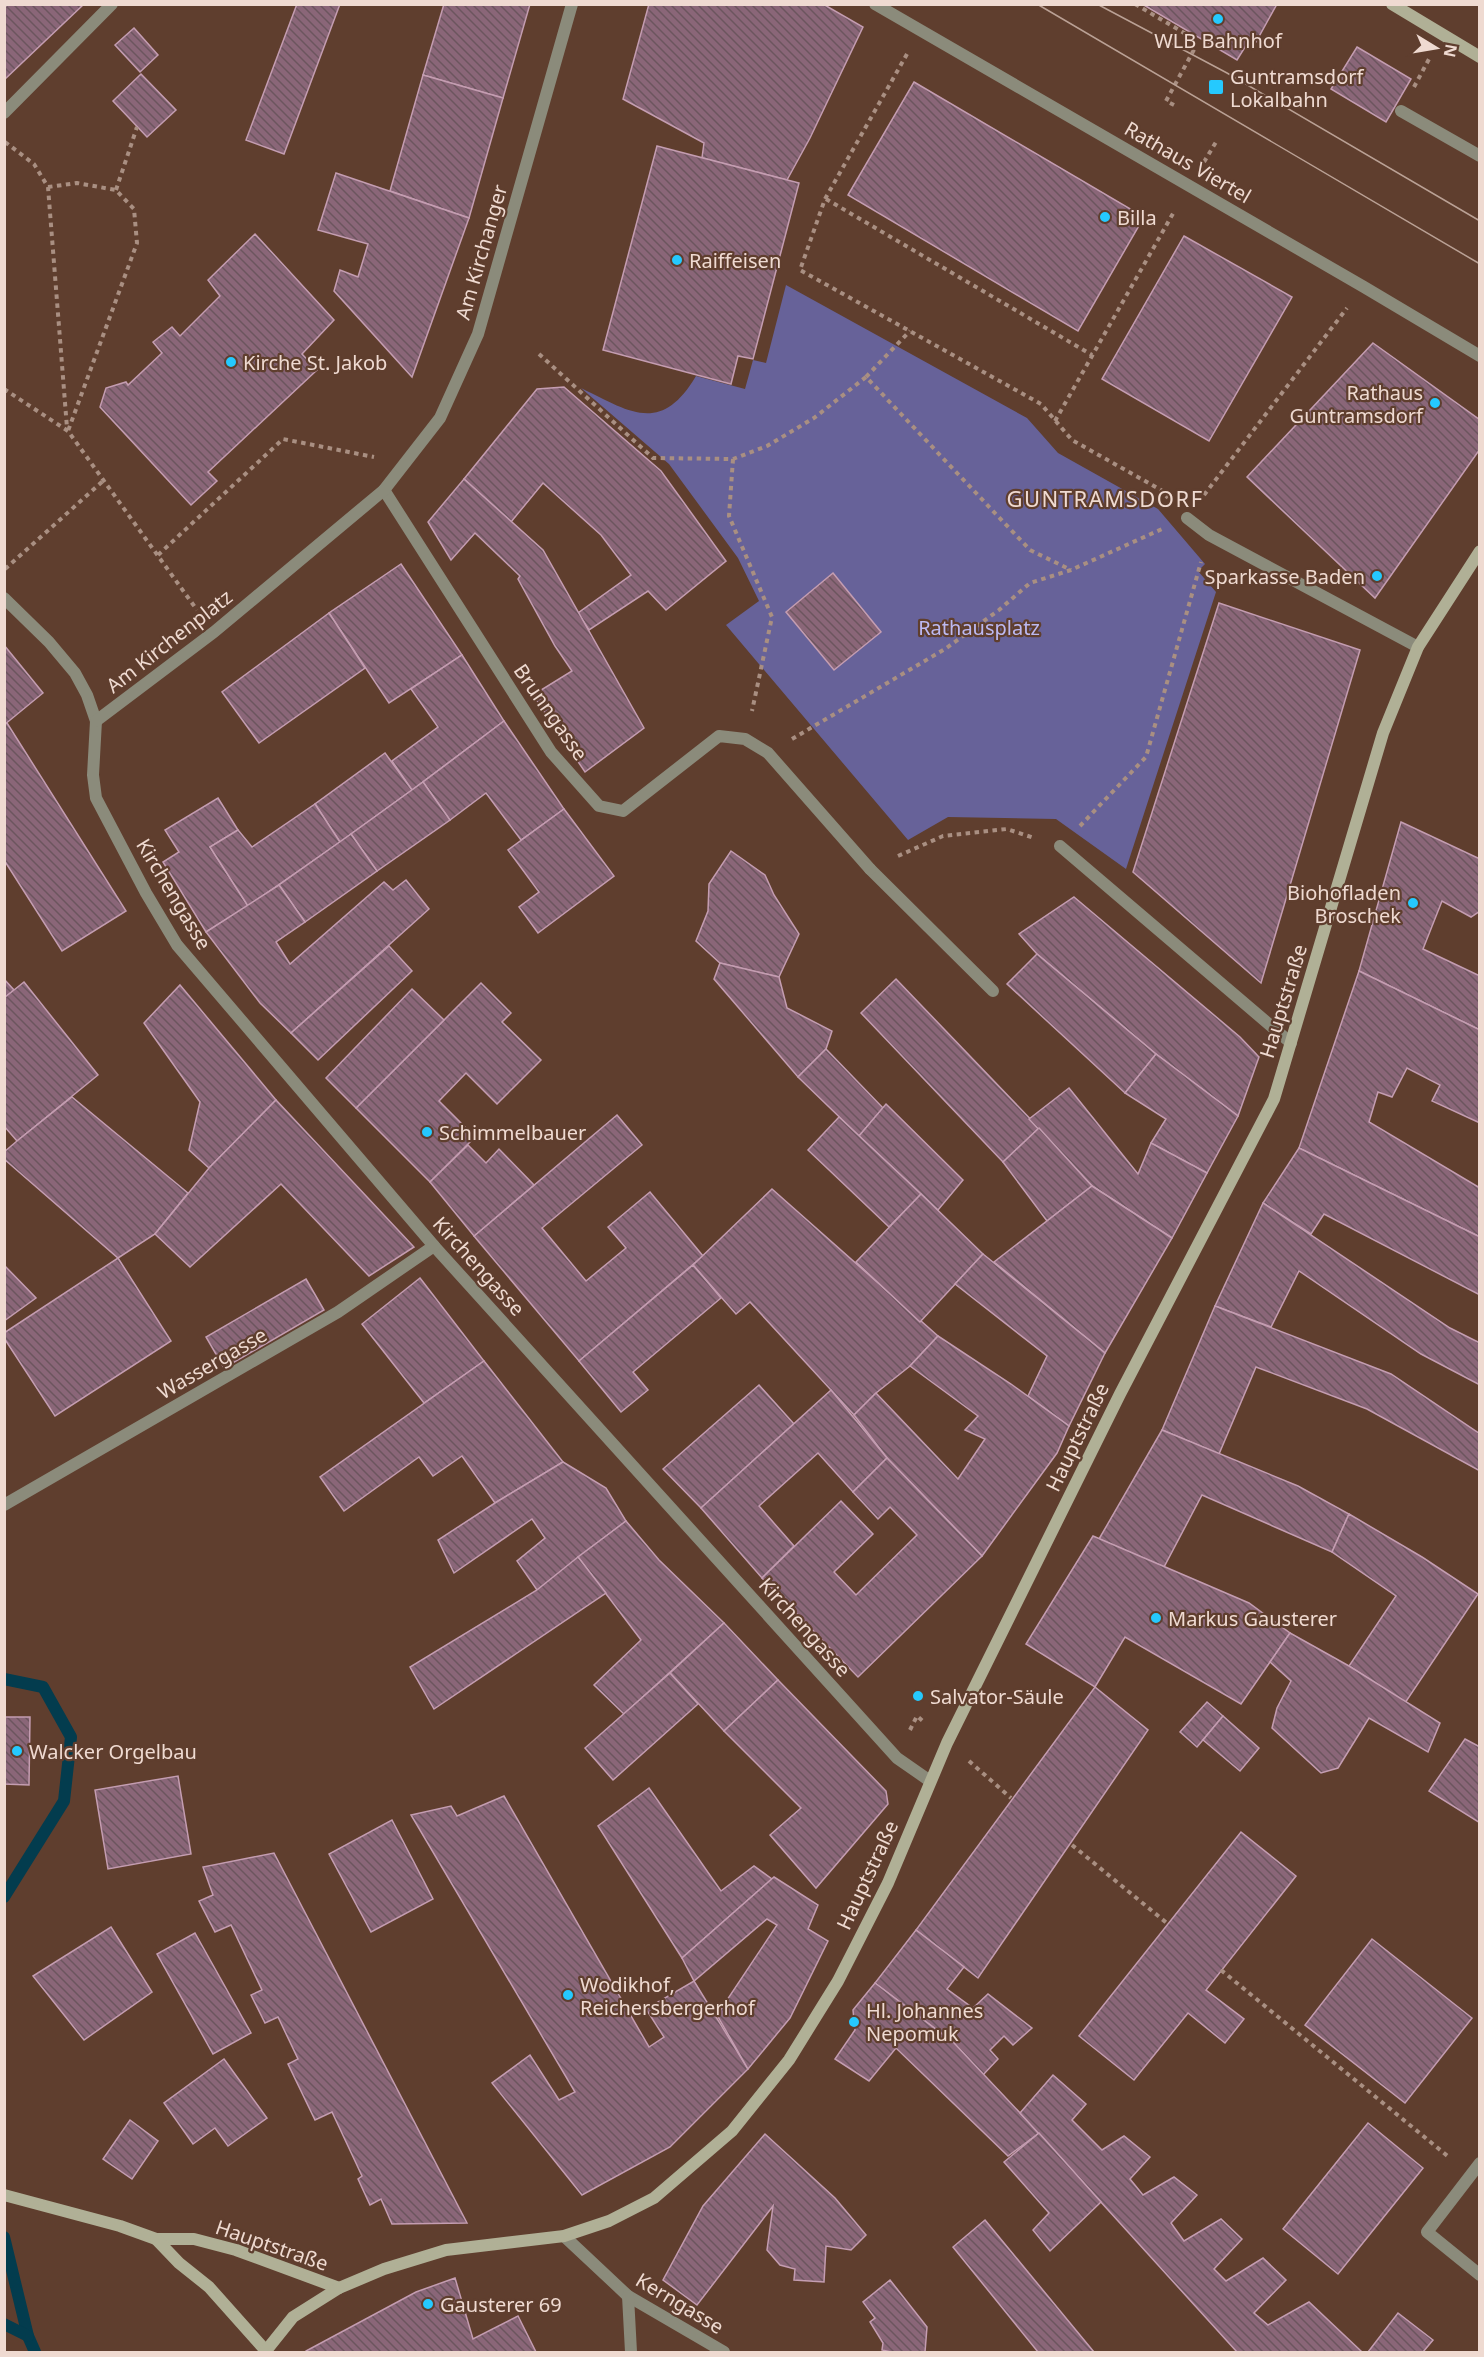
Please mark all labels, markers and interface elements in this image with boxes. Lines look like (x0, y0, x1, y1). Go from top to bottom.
marker: WLB Bahnhof (1211, 12, 1225, 26)
north arrow (1406, 18, 1466, 78)
place label: WLB Bahnhof (1154, 27, 1283, 54)
text: N (1439, 42, 1463, 59)
place label: Guntramsdorf Lokalbahn (1230, 63, 1365, 113)
marker: Guntramsdorf Lokalbahn (1207, 78, 1225, 96)
street label: Rathaus Viertel (1120, 115, 1256, 209)
street label: Am Kirchanger (449, 181, 513, 323)
place label: Billa (1117, 204, 1157, 231)
marker: Billa (1098, 210, 1112, 224)
place label: Raiffeisen (689, 247, 781, 274)
marker: Raiffeisen (670, 253, 684, 267)
place label: Kirche St. Jakob (243, 349, 387, 376)
marker: Kirche St. Jakob (224, 355, 238, 369)
place label: Rathaus Guntramsdorf (1290, 379, 1424, 429)
marker: Rathaus Guntramsdorf (1428, 396, 1442, 410)
district label: GUNTRAMSDORF (1006, 483, 1204, 513)
place label: Sparkasse Baden (1205, 563, 1365, 590)
marker: Sparkasse Baden (1370, 569, 1384, 583)
street label: Am Kirchenplatz (100, 583, 238, 699)
park label: Rathausplatz (918, 614, 1040, 641)
street label: Brunngasse (508, 658, 594, 766)
street label: Kirchengasse (130, 833, 218, 955)
place label: Biohofladen Broschek (1287, 879, 1401, 929)
marker: Biohofladen Broschek (1406, 896, 1420, 910)
street label: Hauptstraße (1253, 941, 1313, 1061)
place label: Schimmelbauer (439, 1119, 586, 1146)
marker: Schimmelbauer (420, 1125, 434, 1139)
street label: Kirchengasse (427, 1211, 531, 1321)
street label: Wassergasse (152, 1321, 272, 1405)
street label: Hauptstraße (1039, 1378, 1115, 1496)
street label: Kirchengasse (753, 1572, 857, 1682)
place label: Markus Gausterer (1168, 1605, 1337, 1632)
marker: Markus Gausterer (1149, 1611, 1163, 1625)
place label: Salvator-Säule (930, 1683, 1064, 1710)
marker: Salvator-Säule (911, 1689, 925, 1703)
place label: Walcker Orgelbau (29, 1738, 197, 1765)
marker: Walcker Orgelbau (10, 1744, 24, 1758)
street label: Hauptstraße (830, 1816, 904, 1934)
place label: Wodikhof, Reichersbergerhof (580, 1971, 756, 2021)
marker: Wodikhof, Reichersbergerhof (561, 1988, 575, 2002)
place label: Hl. Johannes Nepomuk (866, 1997, 983, 2047)
marker: Hl. Johannes Nepomuk (847, 2015, 861, 2029)
street label: Hauptstraße (212, 2213, 332, 2277)
street label: Kerngasse (631, 2266, 729, 2340)
place label: Gausterer 69 (440, 2291, 562, 2318)
marker: Gausterer 69 (421, 2297, 435, 2311)

